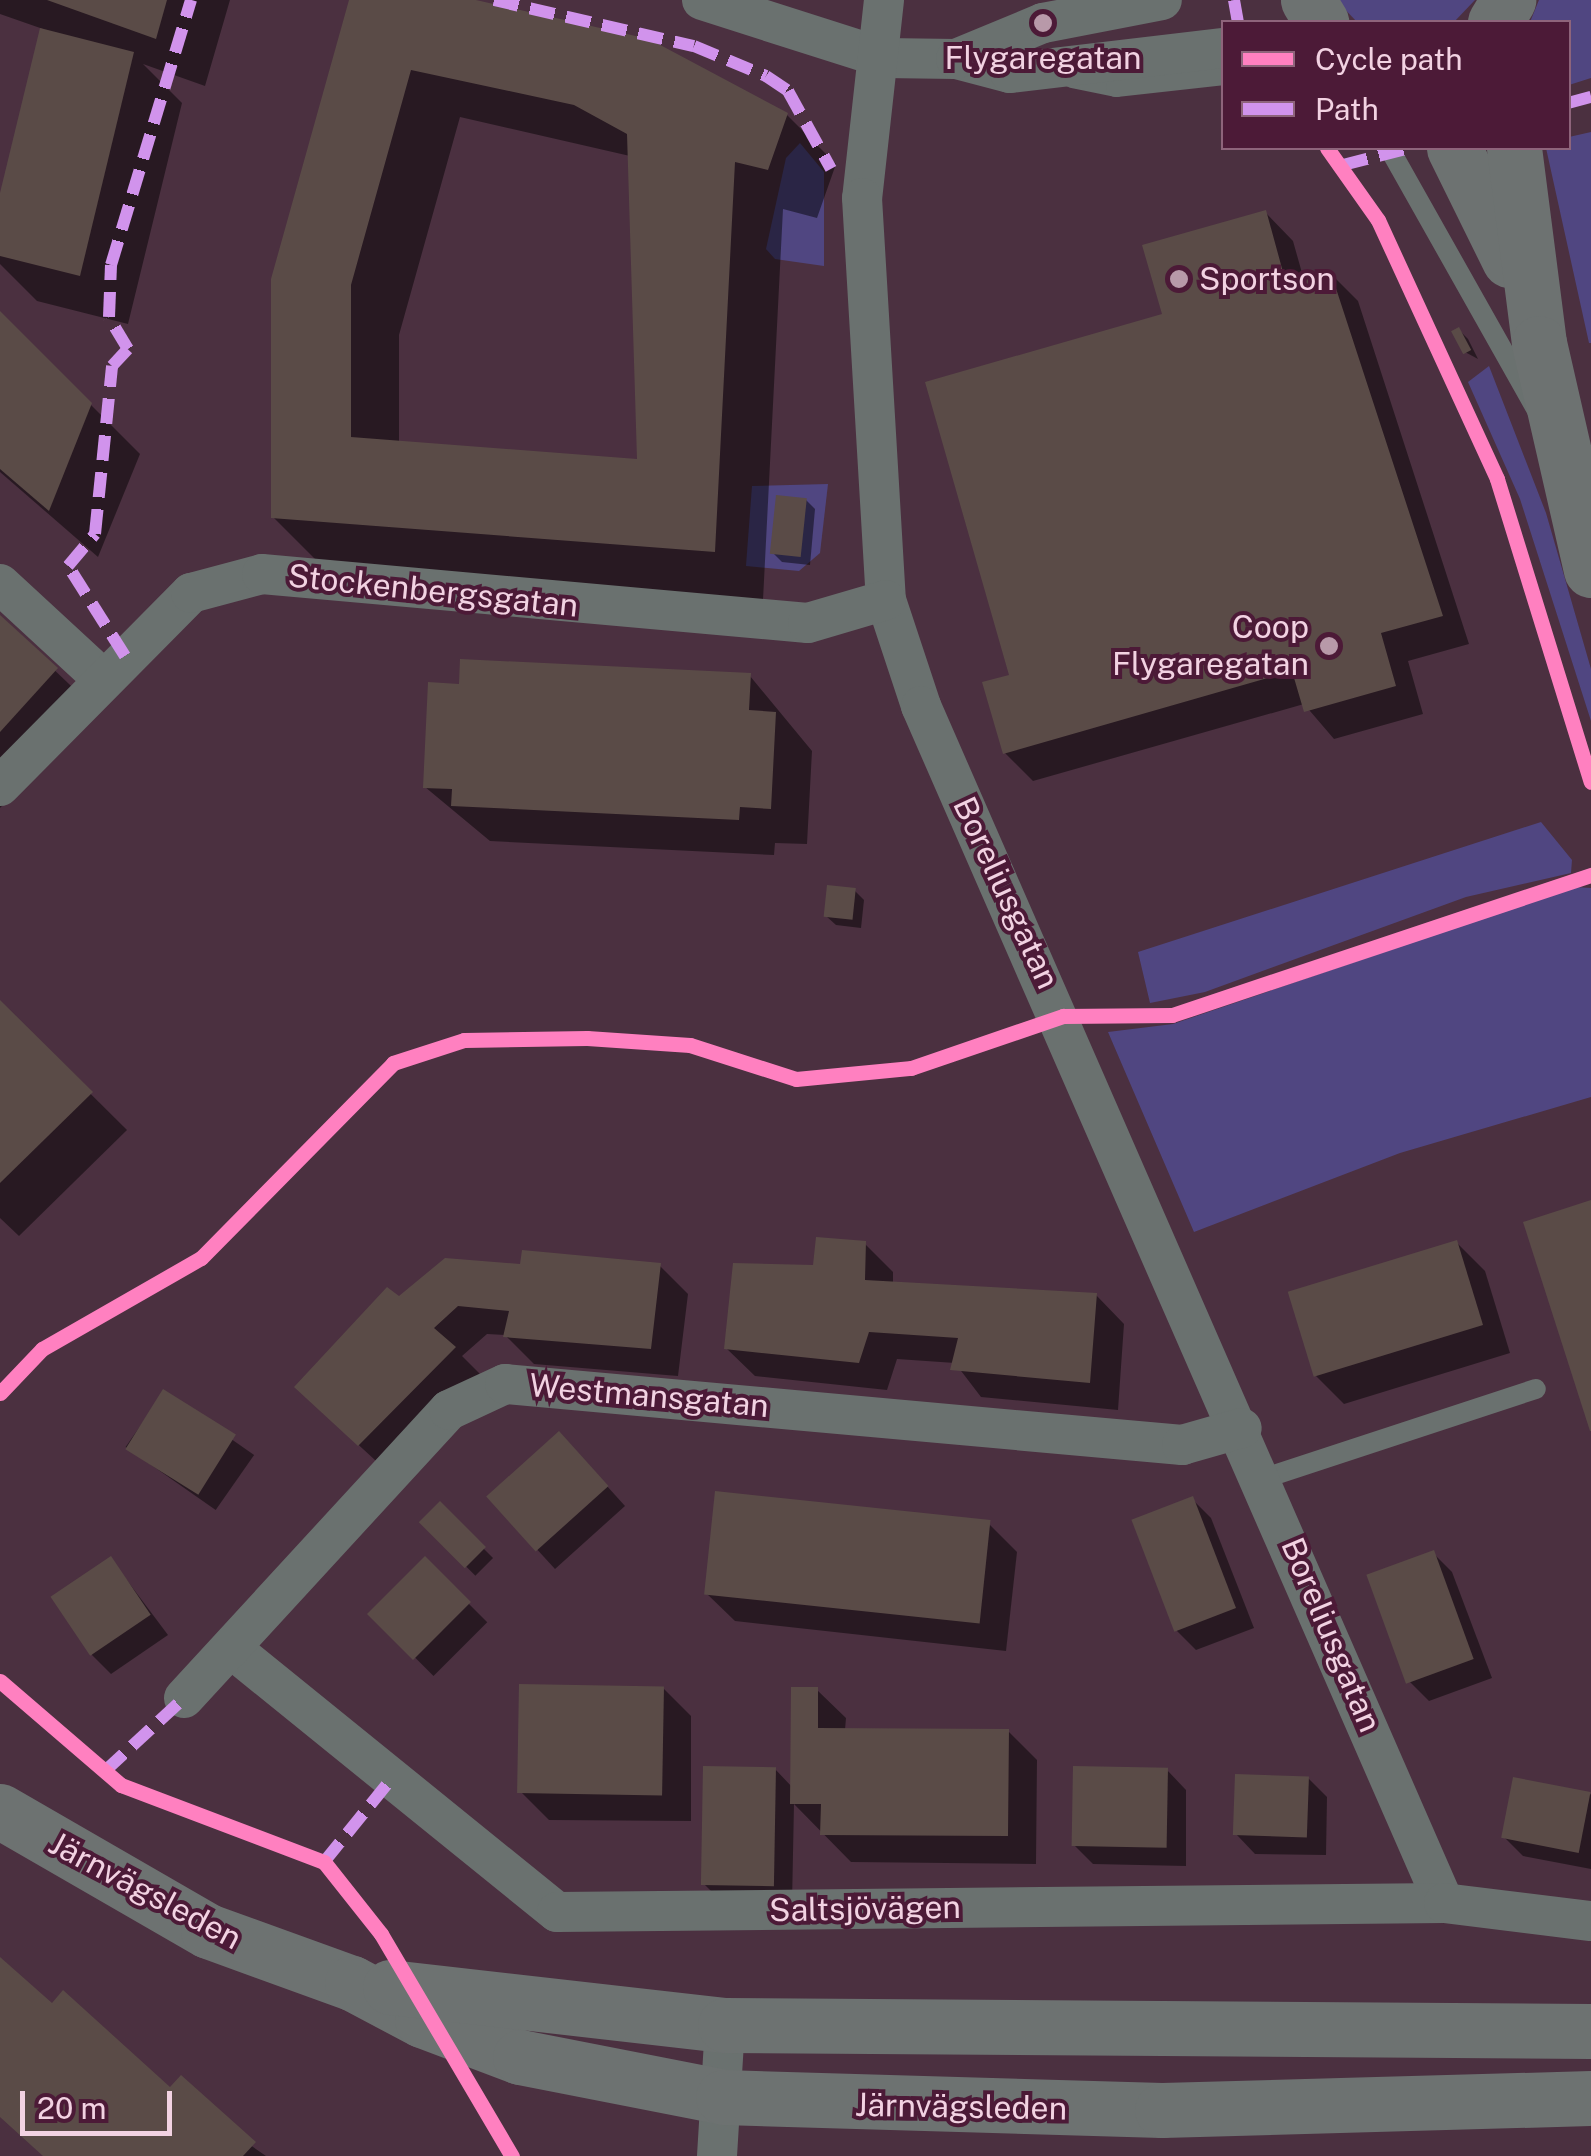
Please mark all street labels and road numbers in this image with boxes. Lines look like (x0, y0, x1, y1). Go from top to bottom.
street label: Stockenbergsgatan (286, 557, 580, 625)
street label: Boreliusgatan (945, 791, 1067, 995)
street label: Westmansgatan (528, 1366, 770, 1426)
street label: Boreliusgatan (1273, 1532, 1389, 1738)
street label: Järnvägsleden (42, 1824, 248, 1958)
street label: Saltsjövägen (769, 1888, 961, 1930)
street label: Järnvägsleden (855, 2086, 1067, 2128)

